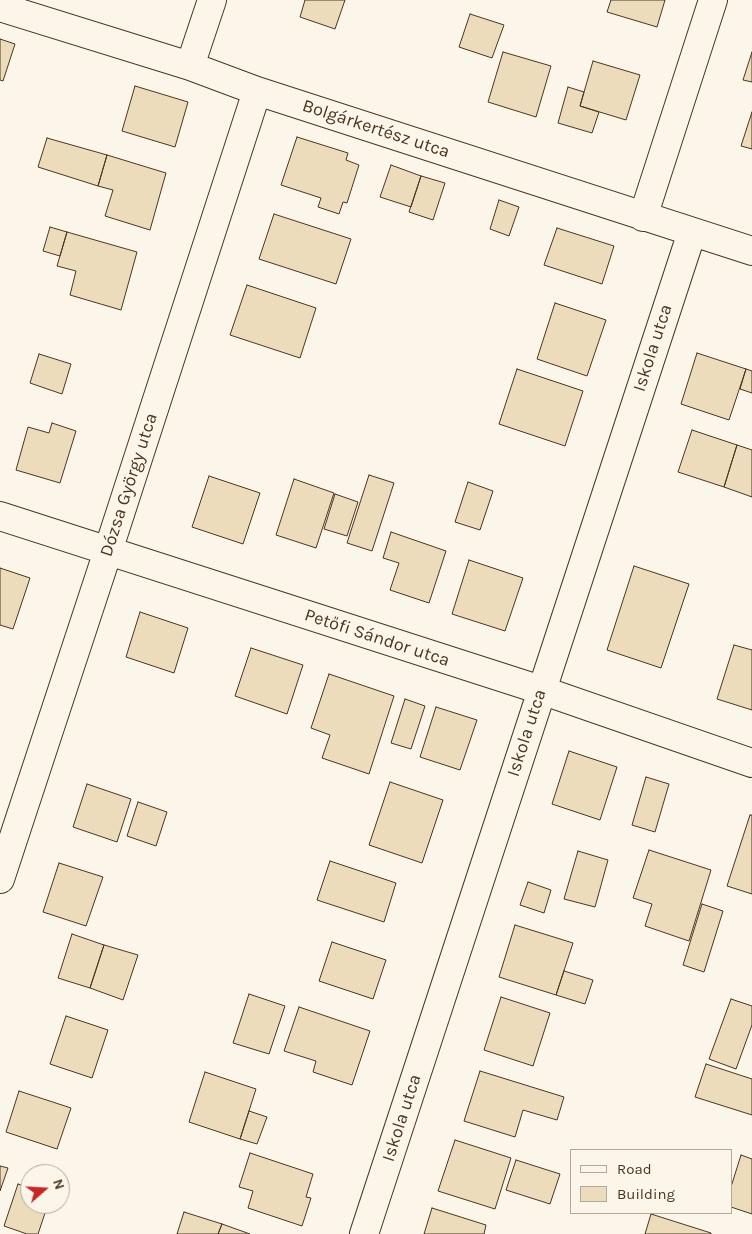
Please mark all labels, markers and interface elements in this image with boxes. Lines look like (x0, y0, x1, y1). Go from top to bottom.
street label: Bolgárkertész utca (300, 95, 452, 163)
street label: Iskola utca (629, 302, 677, 394)
street label: Dózsa György utca (96, 410, 162, 560)
street label: Petőfi Sándor utca (302, 604, 452, 672)
street label: Iskola utca (503, 687, 551, 779)
street label: Iskola utca (378, 1072, 426, 1164)
legend (570, 1149, 732, 1214)
text: Road (617, 1160, 652, 1178)
north arrow (20, 1164, 70, 1214)
text: N (49, 1177, 68, 1192)
text: Building (617, 1185, 675, 1203)

